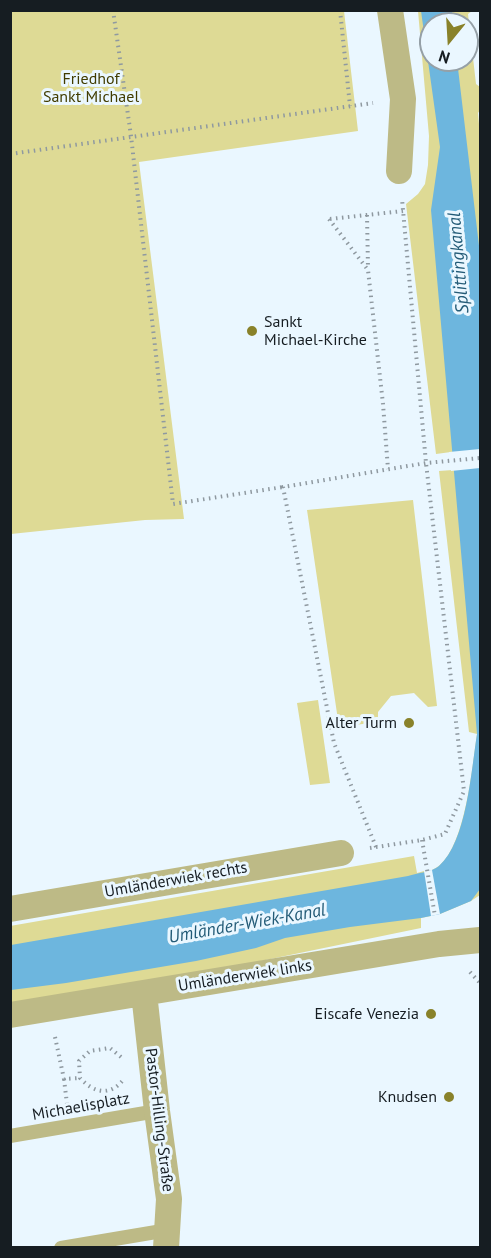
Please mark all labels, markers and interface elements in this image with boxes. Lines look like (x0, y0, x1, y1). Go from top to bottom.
north arrow (419, 12, 479, 72)
text: N (436, 46, 452, 68)
park label: Friedhof Sankt Michael (43, 69, 139, 107)
water label: Splittingkanal (444, 211, 474, 315)
place label: Sankt Michael-Kirche (264, 312, 367, 350)
marker: Sankt Michael-Kirche (245, 324, 259, 338)
place label: Alter Turm (326, 713, 397, 733)
marker: Alter Turm (402, 716, 416, 730)
street label: Umländerwiek rechts (103, 858, 249, 902)
water label: Umländer-Wiek-Kanal (167, 900, 327, 948)
street label: Umländerwiek links (177, 956, 313, 996)
place label: Eiscafe Venezia (315, 1004, 419, 1024)
marker: Eiscafe Venezia (424, 1007, 438, 1021)
street label: Pastor-Hilling-Straße (141, 1047, 177, 1193)
place label: Knudsen (378, 1087, 437, 1107)
street label: Michaelisplatz (31, 1089, 131, 1125)
marker: Knudsen (442, 1090, 456, 1104)

